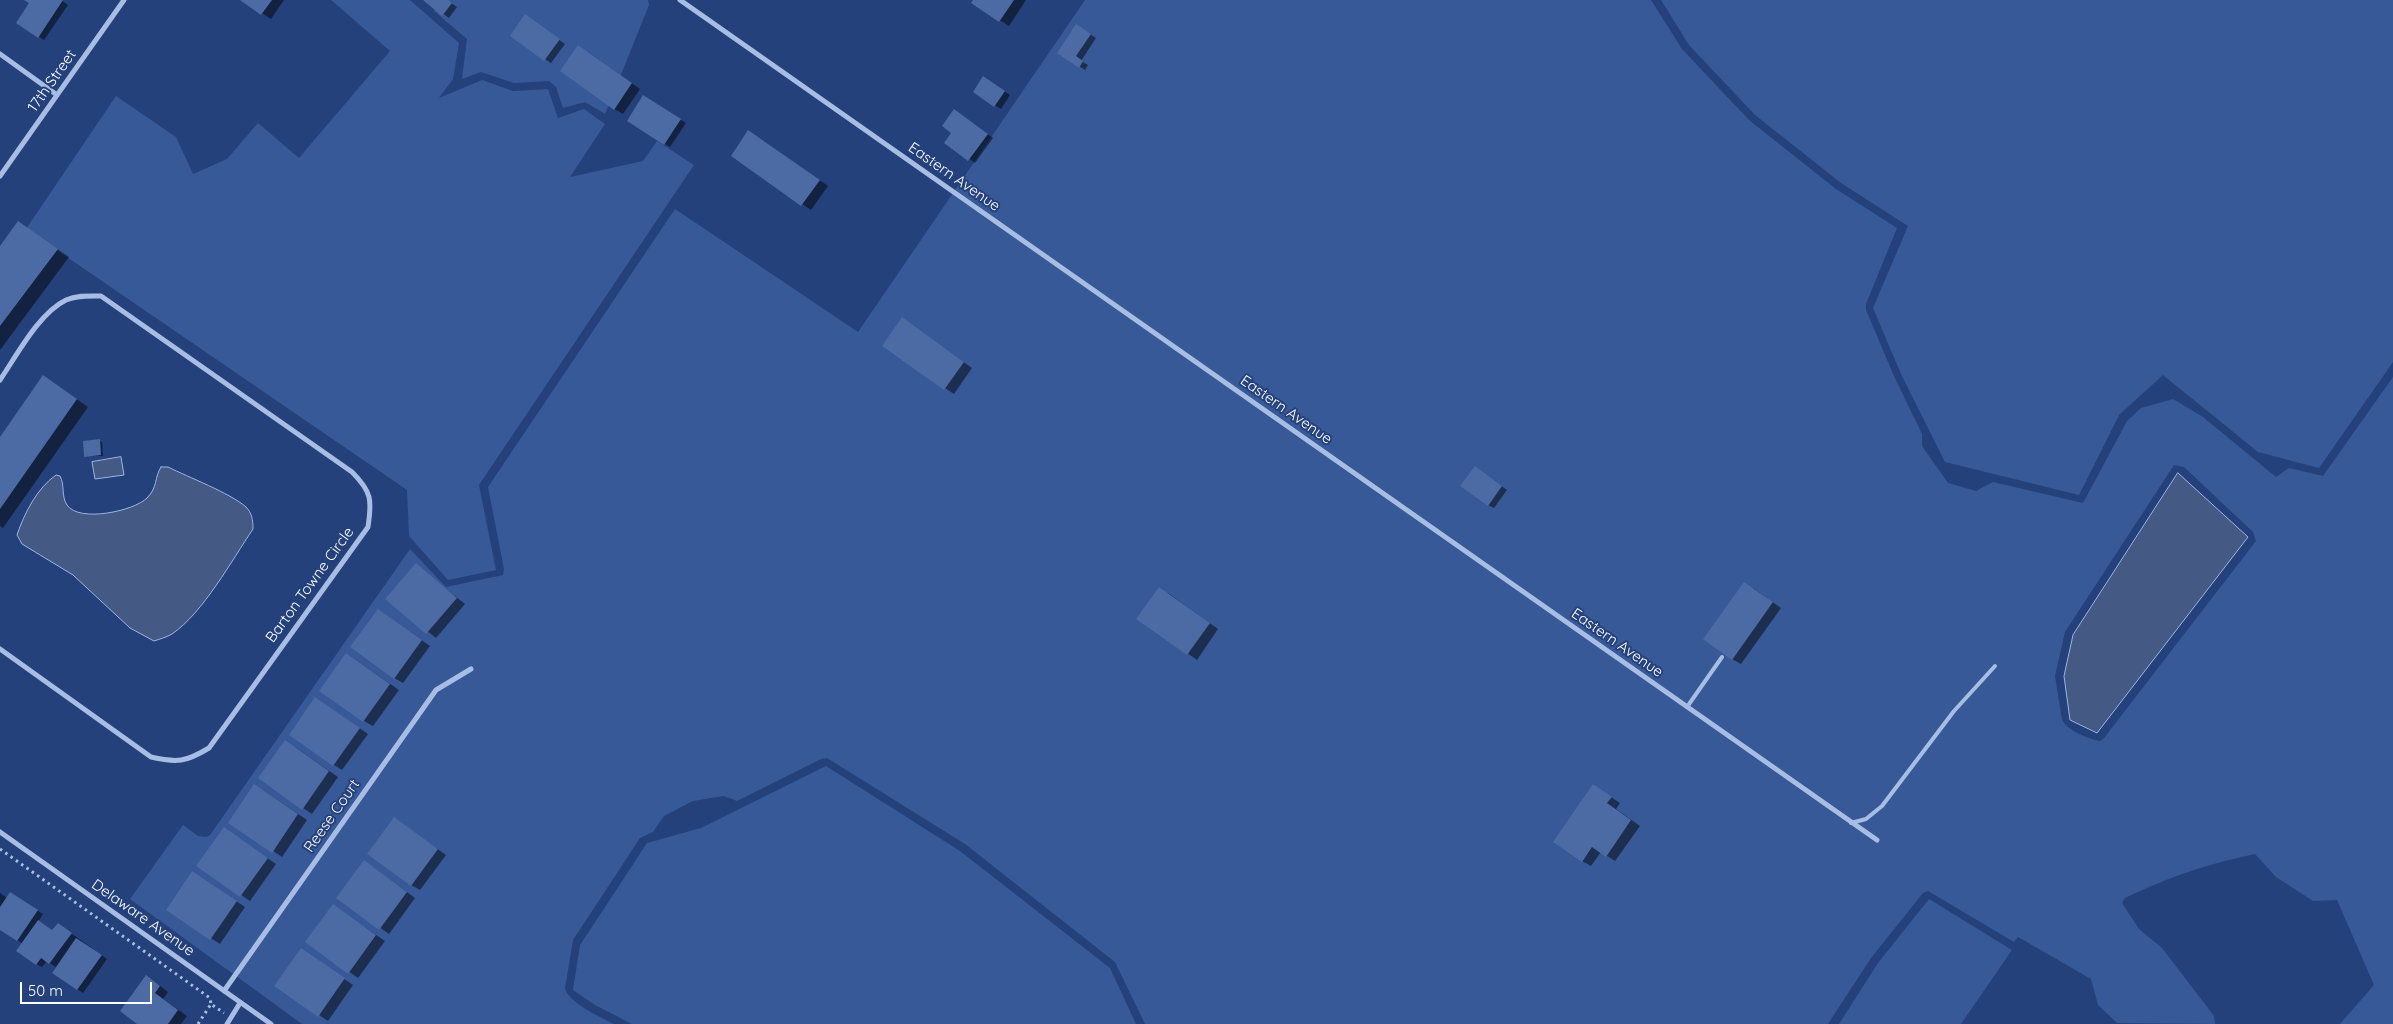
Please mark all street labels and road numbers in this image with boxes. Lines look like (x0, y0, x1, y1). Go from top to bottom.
street label: 17th Street (24, 46, 80, 116)
street label: Eastern Avenue (905, 139, 1003, 215)
street label: Eastern Avenue (1237, 372, 1335, 448)
street label: Barton Towne Circle (262, 524, 358, 646)
street label: Eastern Avenue (1568, 605, 1666, 681)
street label: Reese Court (300, 776, 364, 856)
street label: Delaware Avenue (88, 876, 198, 960)

